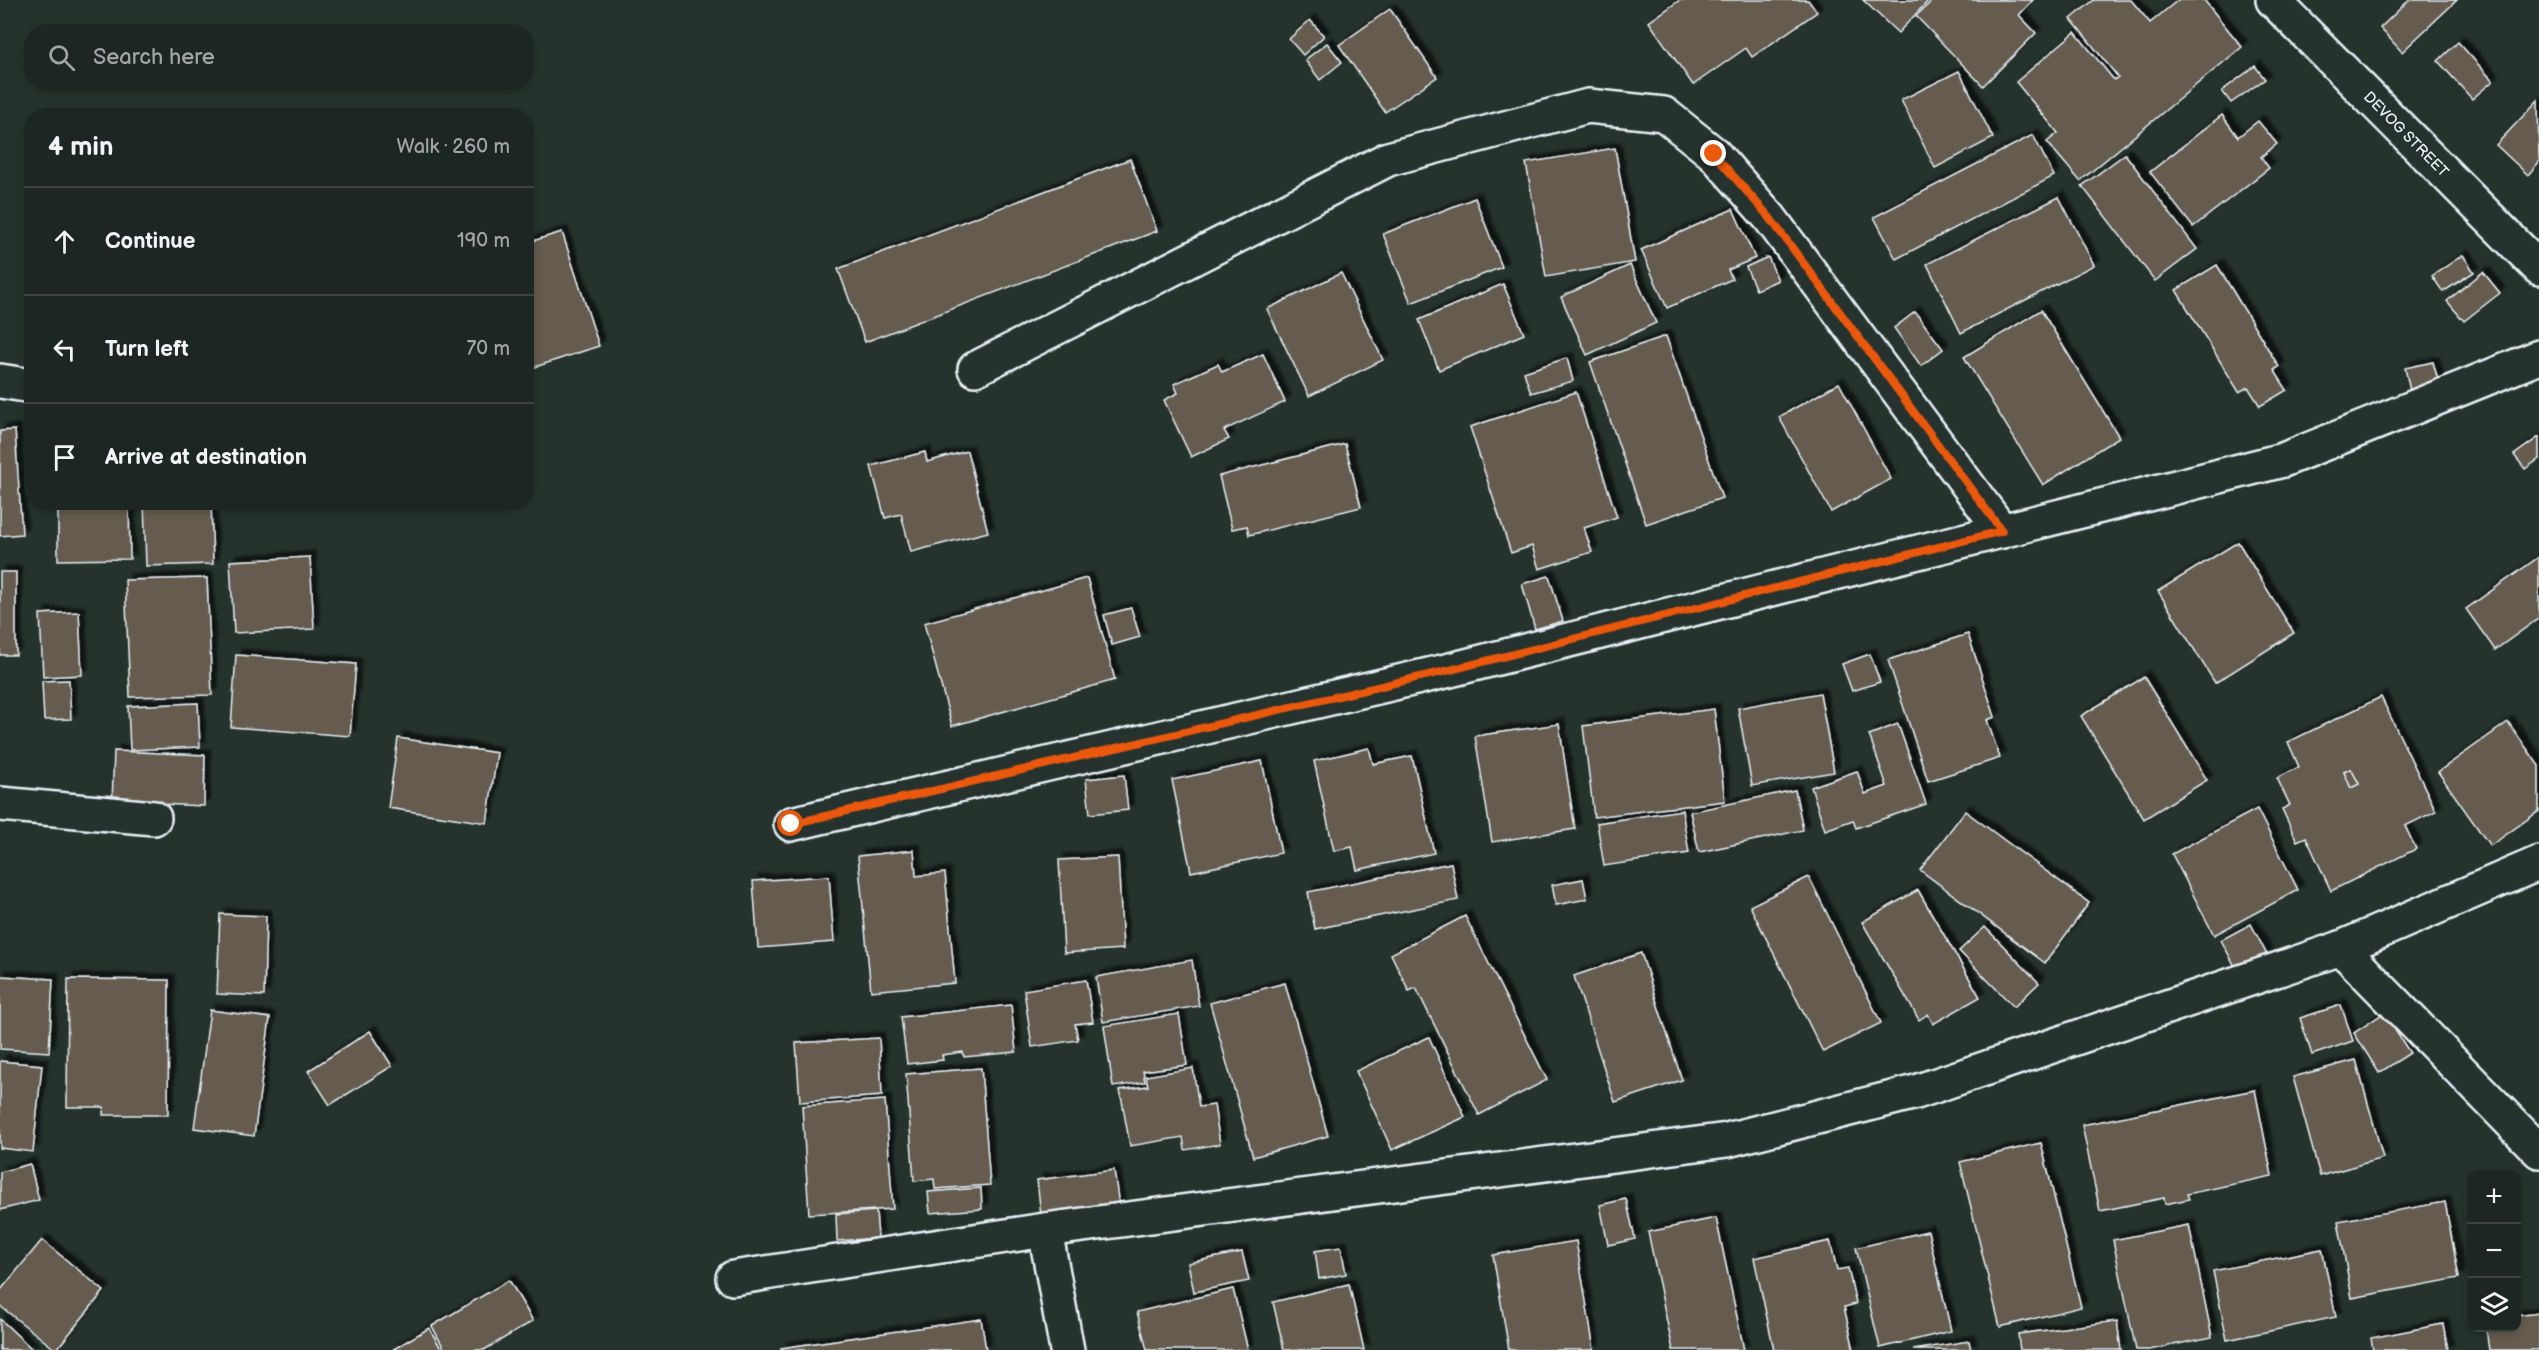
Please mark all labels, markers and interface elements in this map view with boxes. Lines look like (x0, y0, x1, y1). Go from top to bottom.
search box (24, 24, 534, 90)
icon: search (45, 41, 78, 74)
text: Search here (93, 44, 215, 71)
street label: DEVOG STREET (2359, 88, 2452, 181)
text: 4 min (48, 132, 113, 163)
text: Walk · 260 m (397, 135, 510, 159)
route end (1700, 140, 1726, 166)
icon: ahead (48, 225, 81, 258)
text: Continue (105, 228, 195, 255)
text: 190 m (457, 229, 510, 253)
icon: left (48, 333, 81, 366)
text: Turn left (105, 336, 189, 363)
text: 70 m (466, 337, 510, 361)
icon: arrive (48, 441, 81, 474)
text: Arrive at destination (105, 444, 307, 471)
route start (777, 810, 803, 836)
map controls (2467, 1170, 2521, 1332)
button: + (2467, 1170, 2521, 1224)
button: − (2467, 1224, 2521, 1278)
button: layers (2467, 1278, 2521, 1332)

